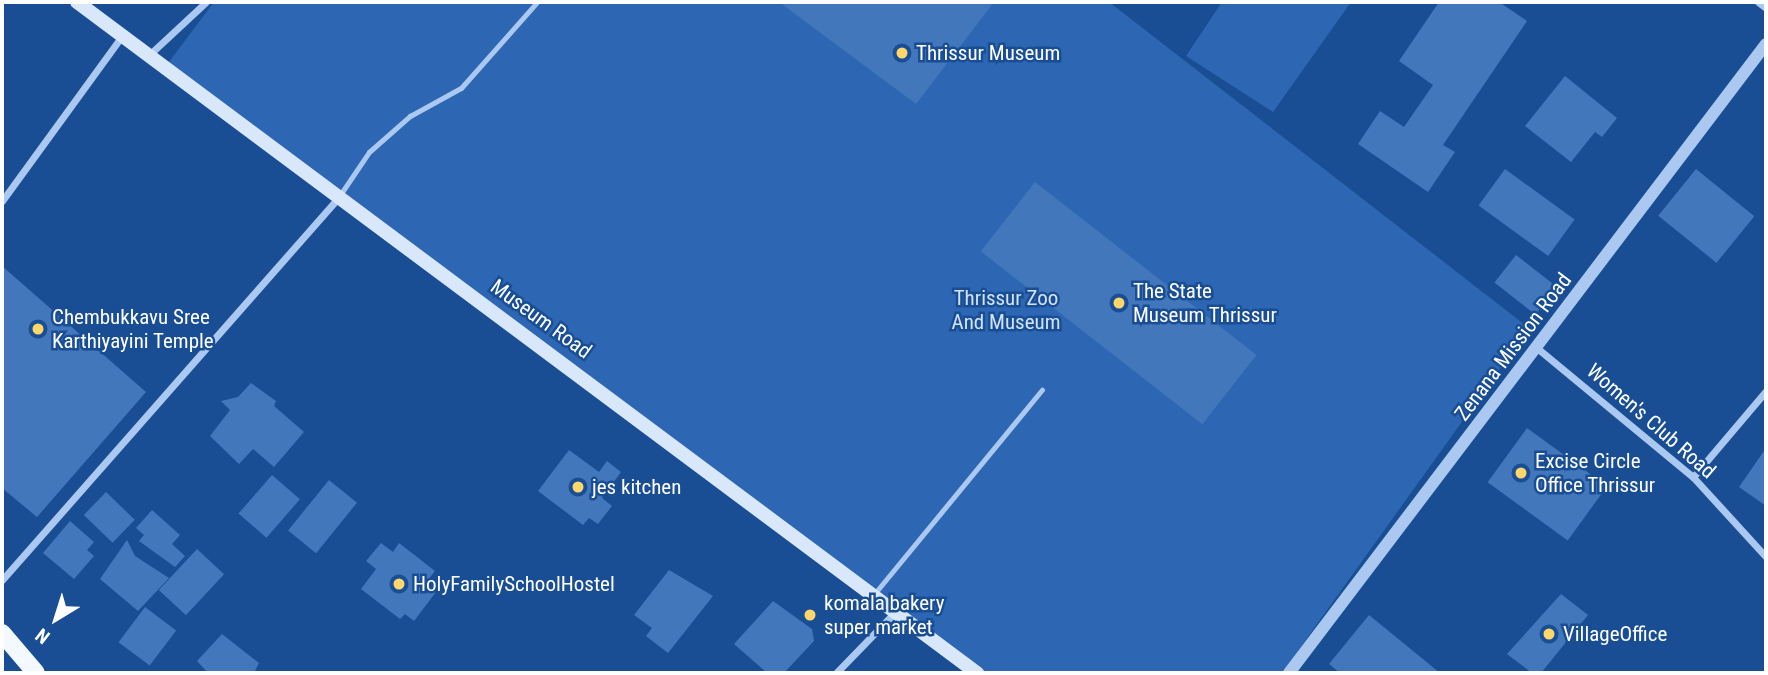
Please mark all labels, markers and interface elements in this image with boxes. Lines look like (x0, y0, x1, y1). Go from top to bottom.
place label: Thrissur Museum (916, 40, 1060, 66)
marker: Thrissur Museum (894, 45, 910, 61)
street label: Zenana Mission Road (1449, 268, 1577, 426)
street label: Museum Road (486, 274, 596, 364)
place label: The State Museum Thrissur (1133, 278, 1277, 328)
park label: Thrissur Zoo And Museum (952, 285, 1060, 335)
marker: The State Museum Thrissur (1111, 295, 1127, 311)
place label: Chembukkavu Sree Karthiyayini Temple (52, 304, 214, 354)
marker: Chembukkavu Sree Karthiyayini Temple (30, 321, 46, 337)
street label: Women's Club Road (1581, 358, 1721, 484)
place label: Excise Circle Office Thrissur (1535, 448, 1656, 498)
marker: Excise Circle Office Thrissur (1513, 465, 1529, 481)
place label: jes kitchen (592, 474, 681, 500)
marker: jes kitchen (570, 479, 586, 495)
place label: HolyFamilySchoolHostel (413, 571, 615, 597)
marker: HolyFamilySchoolHostel (391, 576, 407, 592)
north arrow (21, 584, 91, 654)
place label: komala bakery super market (824, 590, 944, 640)
marker: komala bakery super market (802, 607, 818, 623)
place label: VillageOffice (1563, 621, 1667, 647)
text: N (31, 623, 54, 649)
marker: VillageOffice (1541, 626, 1557, 642)

